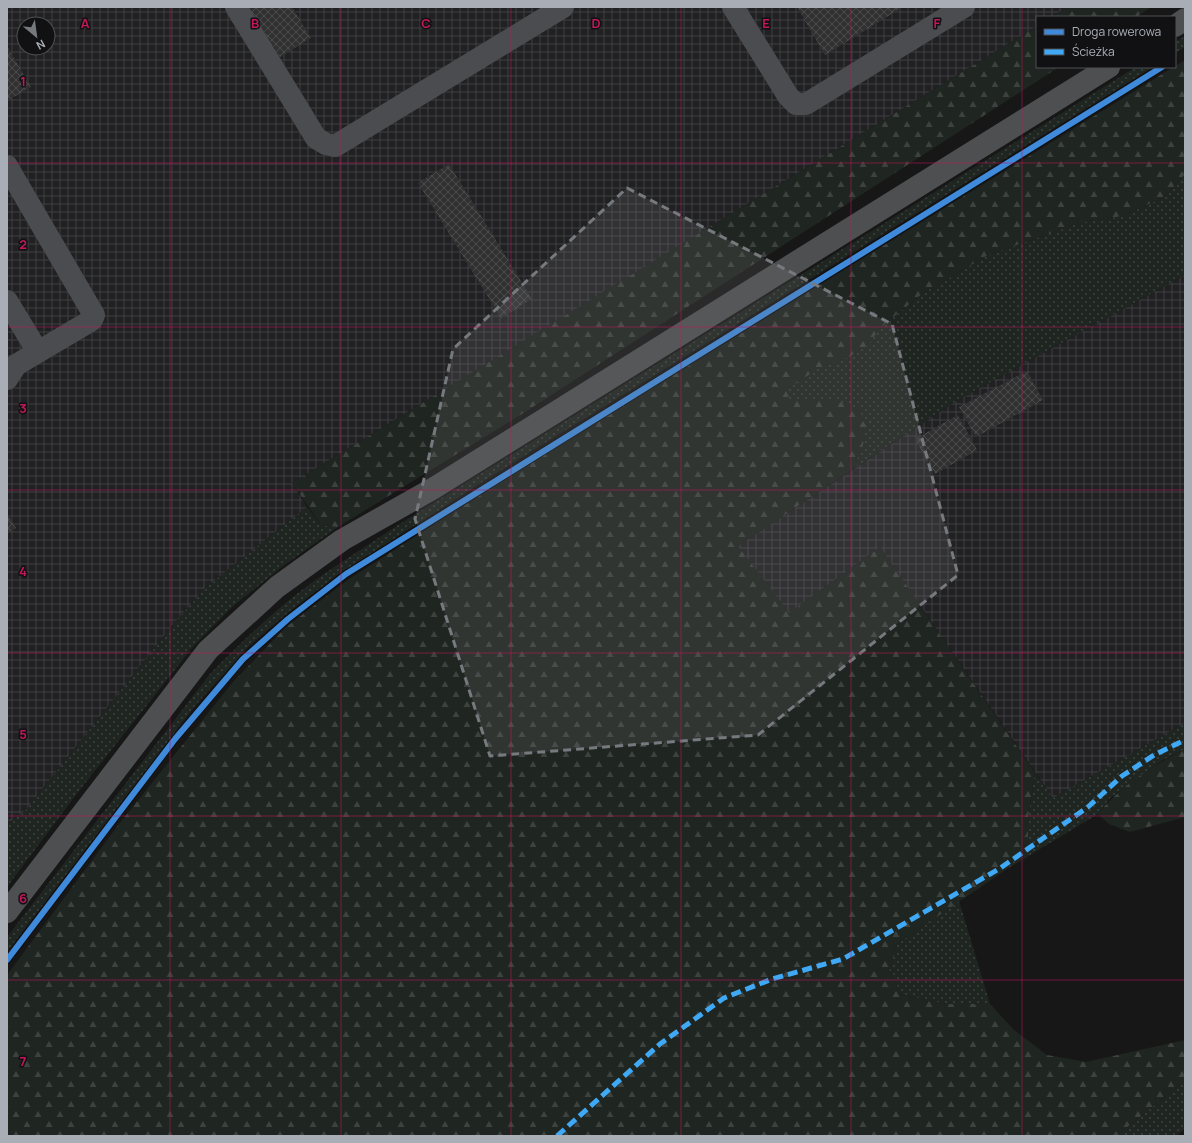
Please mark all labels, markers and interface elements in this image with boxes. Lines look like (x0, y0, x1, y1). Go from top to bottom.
text: A (81, 14, 90, 32)
text: B (251, 14, 259, 32)
text: C (421, 14, 431, 32)
text: D (591, 14, 601, 32)
text: E (762, 14, 770, 32)
text: F (934, 14, 941, 32)
north arrow (16, 16, 56, 56)
legend (1036, 16, 1176, 68)
text: Droga rowerowa (1072, 23, 1161, 40)
text: N (34, 37, 48, 54)
text: Ścieżka (1072, 43, 1115, 60)
text: 1 (20, 72, 26, 90)
text: 2 (19, 235, 27, 253)
text: 3 (19, 399, 27, 417)
text: 4 (19, 562, 27, 580)
text: 5 (19, 725, 27, 743)
text: 6 (19, 889, 27, 907)
text: 7 (20, 1052, 27, 1070)

